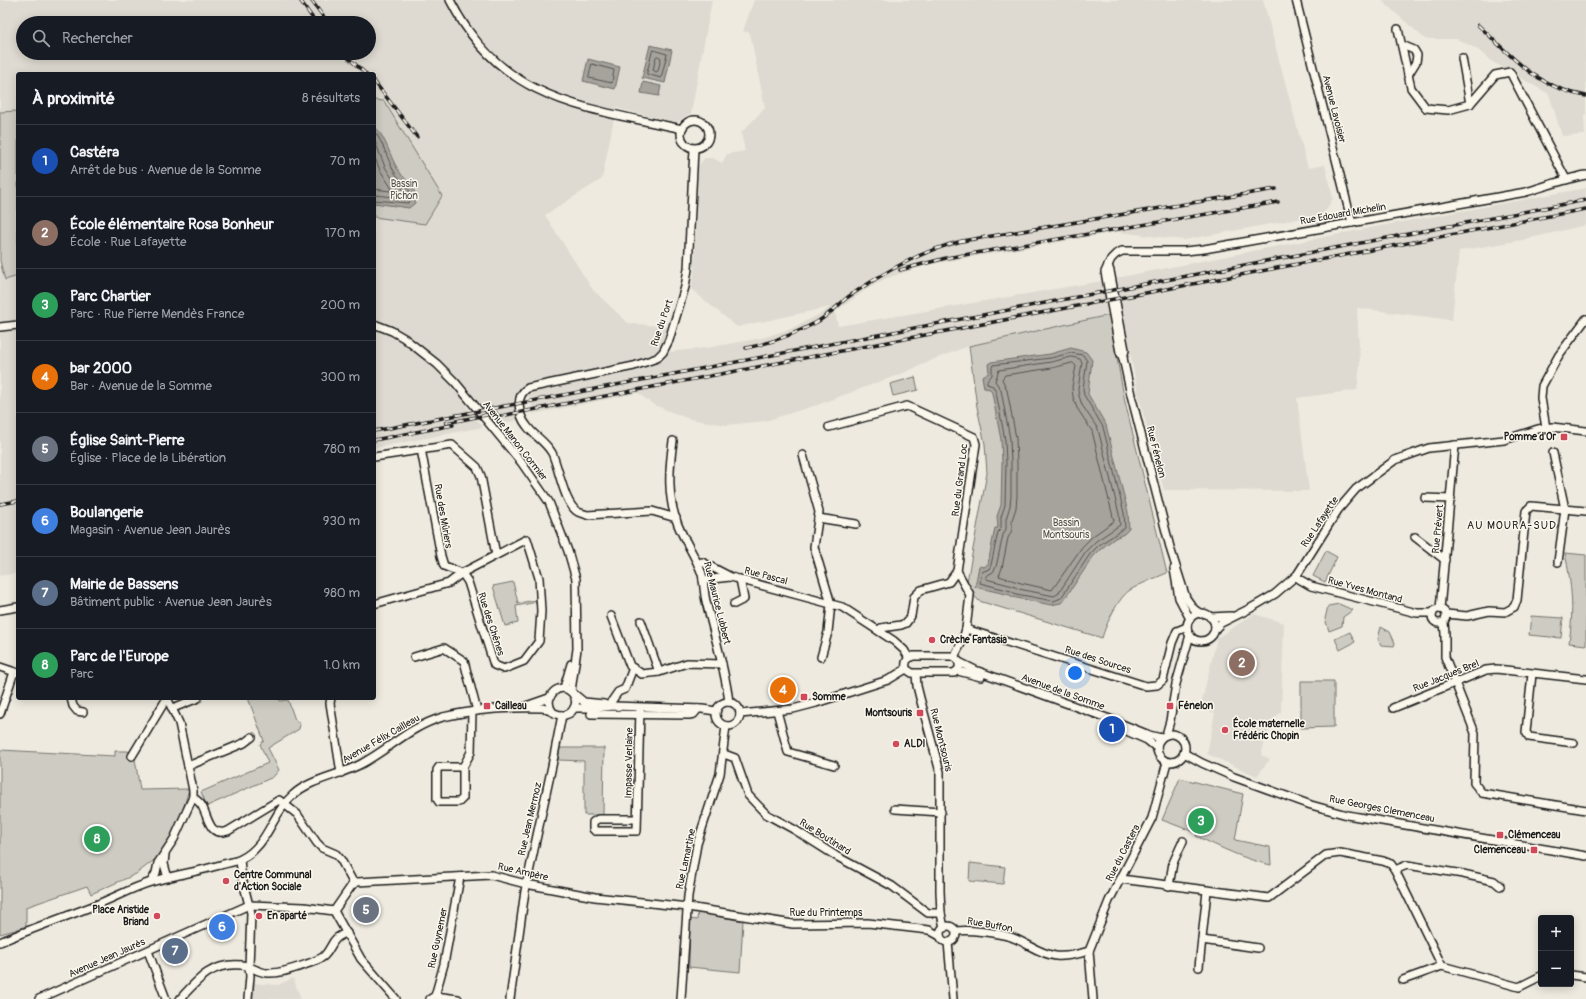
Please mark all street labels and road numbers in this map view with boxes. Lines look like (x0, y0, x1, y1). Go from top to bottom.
street label: Avenue Lavoisier (1320, 74, 1348, 145)
street label: Rue Edouard Michelin (1299, 201, 1387, 227)
street label: Rue du Port (648, 297, 676, 348)
street label: Avenue Manon Cormier (480, 399, 550, 484)
street label: Rue Fénelon (1144, 425, 1168, 480)
street label: Rue du Grand Loc (950, 443, 970, 517)
street label: Rue des Mûriers (431, 483, 455, 550)
street label: Rue Lafayette (1299, 494, 1341, 550)
street label: Rue Prévert (1430, 503, 1446, 554)
street label: Rue Maurice Lubbert (701, 560, 733, 647)
street label: Rue Pascal (743, 564, 789, 588)
street label: Rue Yves Montand (1326, 574, 1404, 606)
street label: Rue des Chênes (475, 591, 507, 658)
street label: Rue des Sources (1063, 644, 1133, 676)
street label: Rue Jacques Brel (1411, 657, 1481, 695)
street label: Avenue de la Somme (1020, 671, 1106, 713)
street label: Rue Montsouris (927, 707, 955, 773)
street label: Avenue Félix Cailleau (340, 712, 422, 766)
street label: Impasse Verlaine (622, 727, 636, 799)
street label: Rue Jean Mermoz (516, 781, 544, 857)
street label: Rue Georges Clemenceau (1328, 793, 1436, 825)
street label: Rue Boutinard (797, 816, 853, 858)
street label: Rue du Castera (1103, 822, 1143, 884)
street label: Rue Lamartine (674, 828, 698, 890)
street label: Rue Ampère (497, 860, 549, 884)
street label: Rue Guynemer (426, 906, 450, 969)
street label: Rue du Printemps (789, 907, 863, 919)
street label: Rue Buffon (966, 915, 1014, 935)
street label: Avenue Jean Jaurès (67, 936, 148, 980)

